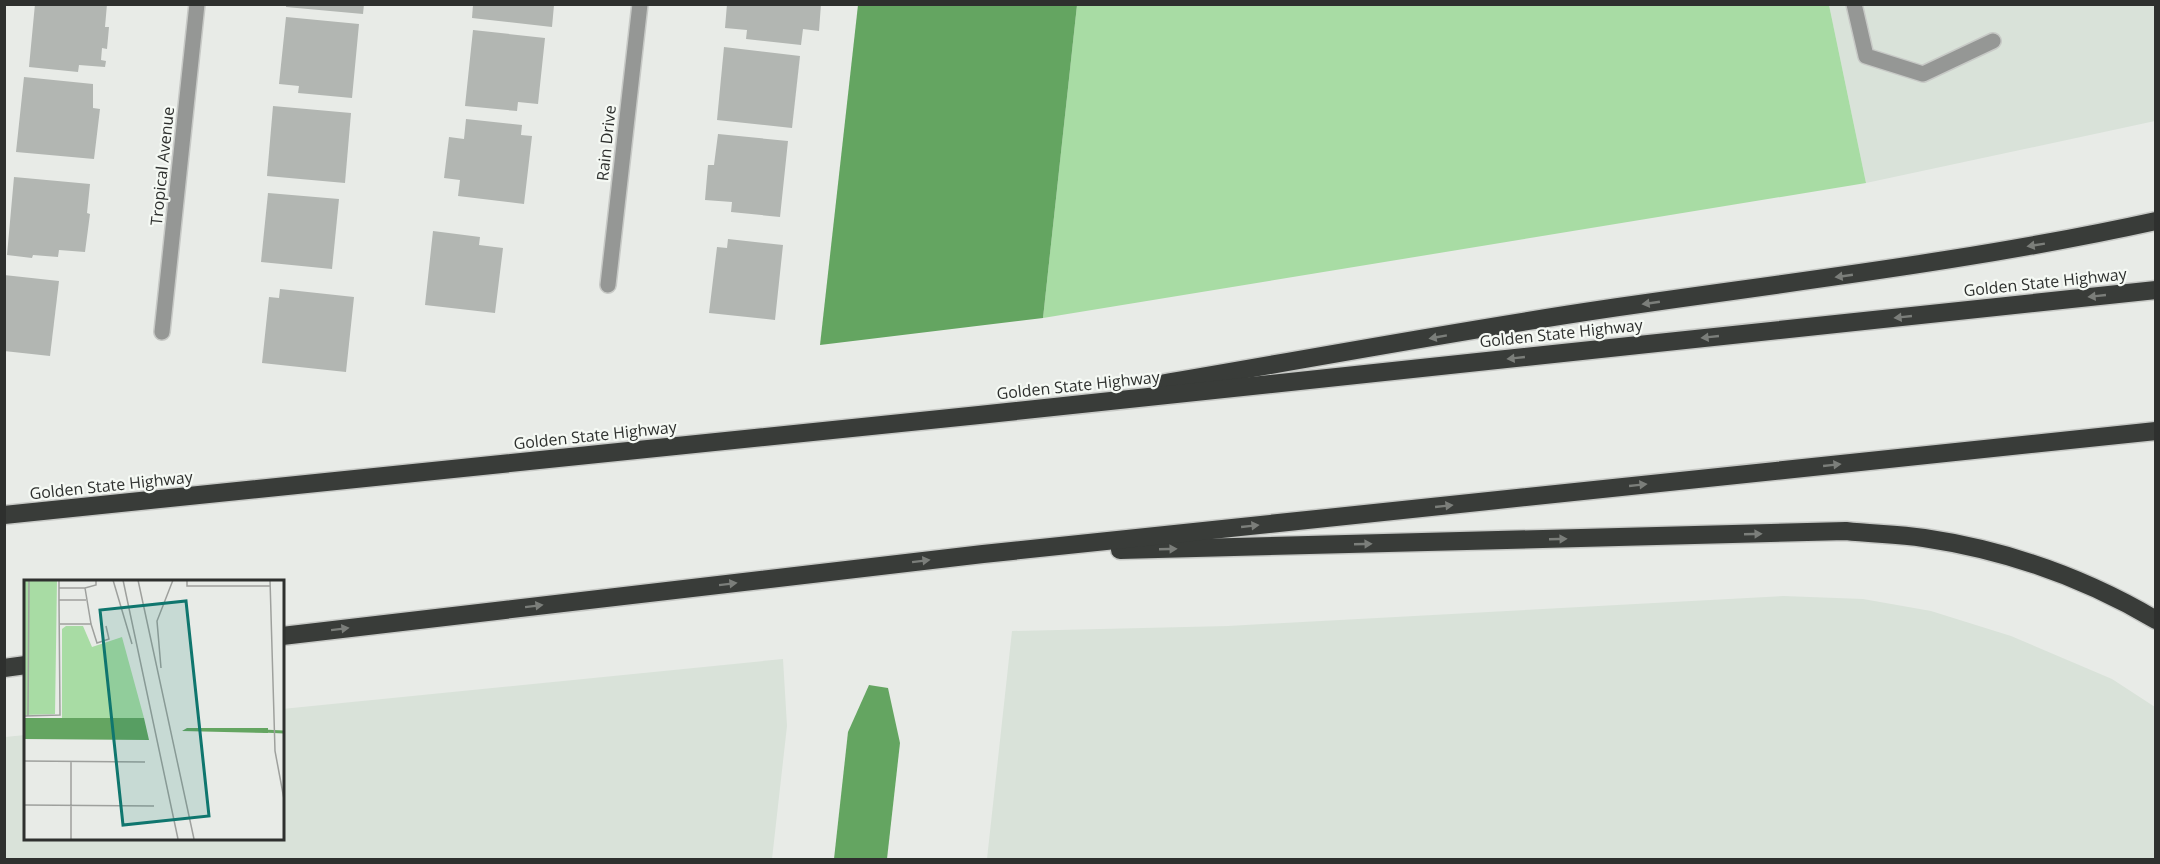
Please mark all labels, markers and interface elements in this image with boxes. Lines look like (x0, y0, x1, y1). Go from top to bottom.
street label: Rain Drive (591, 104, 621, 182)
street label: Tropical Avenue (145, 106, 179, 226)
one-way arrow (2027, 241, 2046, 250)
street label: Golden State Highway (1962, 262, 2129, 302)
one-way arrow (1834, 272, 1853, 281)
one-way arrow (2088, 291, 2107, 301)
one-way arrow (1641, 298, 1660, 308)
one-way arrow (1894, 312, 1913, 322)
street label: Golden State Highway (1478, 313, 1645, 353)
one-way arrow (1700, 332, 1719, 342)
one-way arrow (1428, 333, 1447, 342)
one-way arrow (1506, 353, 1525, 363)
street label: Golden State Highway (995, 365, 1162, 405)
street label: Golden State Highway (512, 415, 679, 455)
one-way arrow (1823, 460, 1842, 470)
street label: Golden State Highway (28, 465, 195, 505)
one-way arrow (1629, 481, 1648, 490)
one-way arrow (1435, 501, 1454, 511)
one-way arrow (1241, 521, 1260, 531)
one-way arrow (1743, 529, 1762, 539)
one-way arrow (1548, 534, 1567, 544)
one-way arrow (1353, 539, 1372, 549)
one-way arrow (1158, 545, 1177, 554)
one-way arrow (912, 557, 931, 566)
one-way arrow (718, 579, 737, 589)
inset map (24, 580, 284, 840)
one-way arrow (524, 602, 543, 611)
one-way arrow (331, 624, 350, 634)

